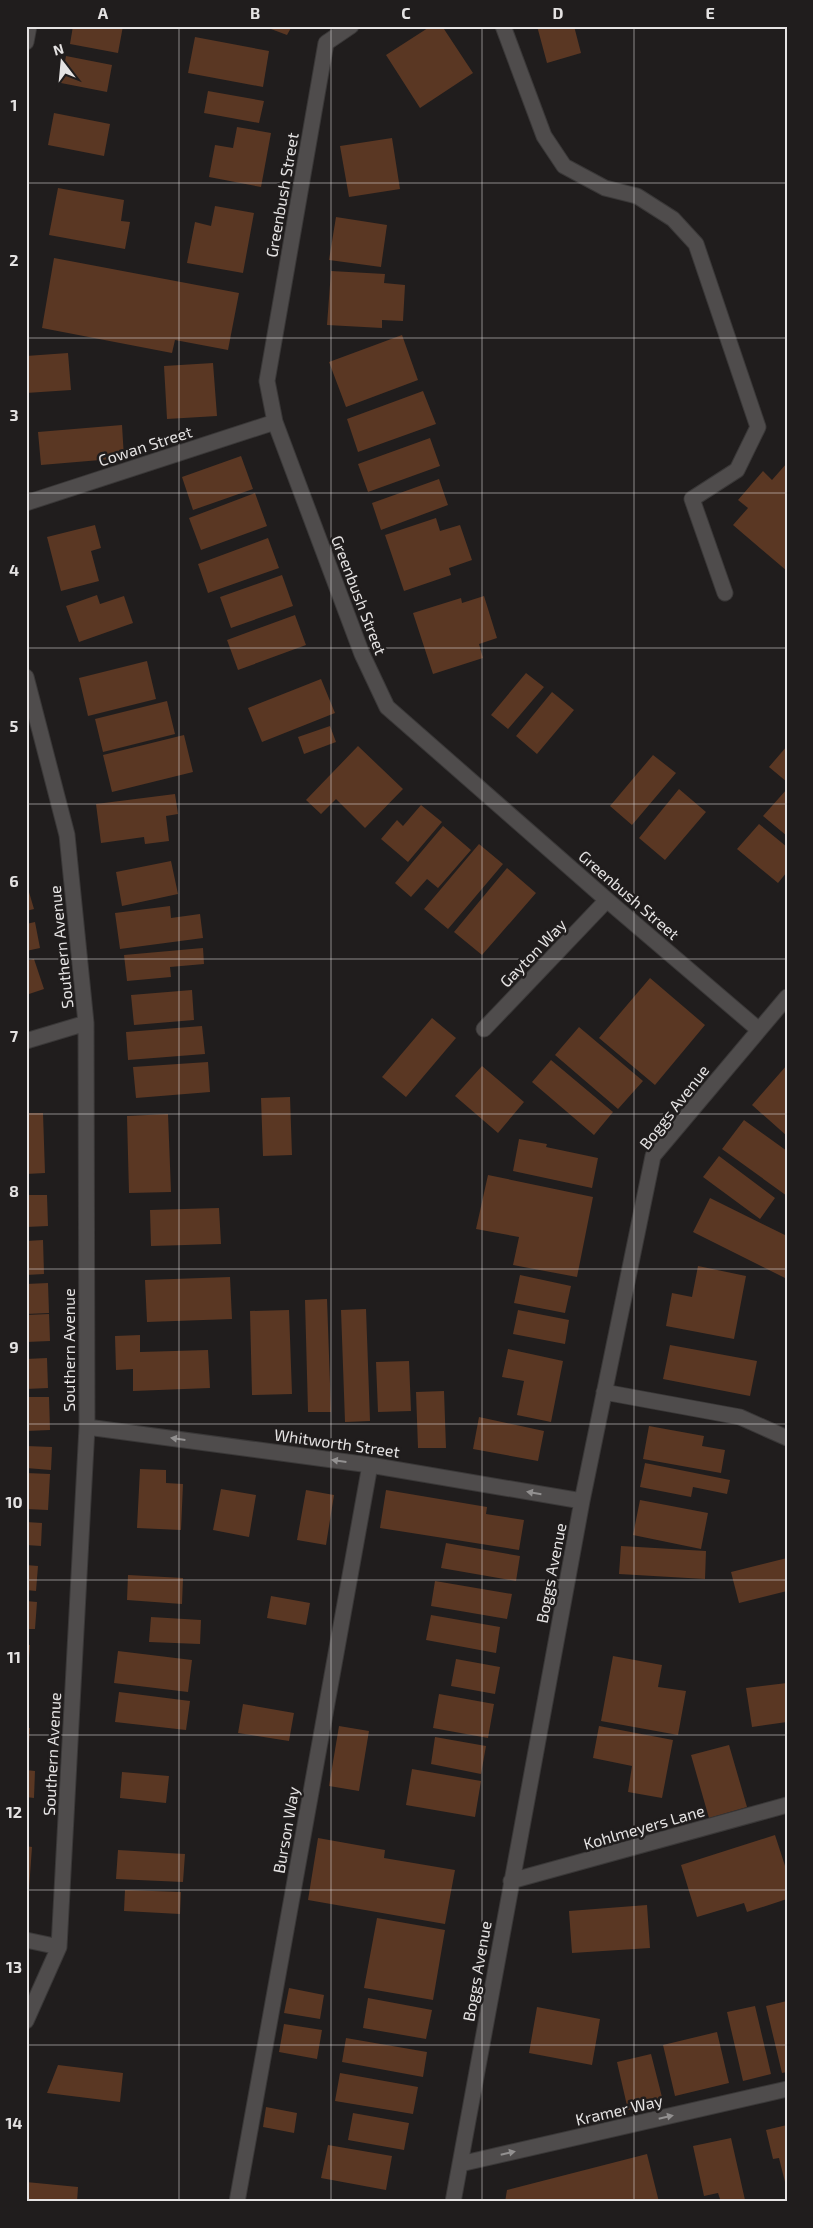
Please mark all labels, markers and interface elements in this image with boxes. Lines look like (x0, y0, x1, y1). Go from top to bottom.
text: A (98, 3, 109, 22)
text: B (250, 3, 260, 22)
text: C (401, 3, 411, 22)
text: D (553, 3, 564, 22)
text: E (705, 3, 715, 22)
north arrow (38, 38, 88, 88)
text: N (51, 39, 65, 59)
text: 1 (11, 95, 17, 114)
street label: Greenbush Street (261, 131, 302, 259)
text: 2 (9, 250, 19, 269)
text: 3 (9, 405, 19, 424)
street label: Cowan Street (96, 421, 194, 470)
street label: Greenbush Street (328, 532, 391, 657)
text: 4 (9, 560, 19, 579)
text: 5 (10, 716, 19, 735)
street label: Greenbush Street (575, 846, 683, 943)
text: 6 (9, 871, 19, 890)
street label: Southern Avenue (45, 885, 76, 1010)
street label: Gayton Way (495, 914, 570, 991)
text: 7 (10, 1026, 19, 1045)
street label: Boggs Avenue (635, 1061, 712, 1153)
text: 8 (9, 1181, 19, 1200)
street label: Southern Avenue (59, 1288, 78, 1412)
text: 9 (9, 1337, 19, 1356)
street label: Whitworth Street (273, 1424, 401, 1461)
one-way arrow (169, 1435, 185, 1443)
one-way arrow (331, 1456, 347, 1464)
one-way arrow (525, 1489, 541, 1497)
text: 10 (5, 1492, 23, 1511)
street label: Boggs Avenue (531, 1521, 570, 1625)
text: 11 (7, 1647, 21, 1666)
street label: Southern Avenue (39, 1692, 64, 1816)
street label: Burson Way (269, 1785, 303, 1875)
street label: Kohlmeyers Lane (581, 1800, 707, 1853)
text: 12 (6, 1802, 22, 1821)
street label: Boggs Avenue (458, 1919, 495, 2023)
text: 13 (6, 1957, 22, 1976)
street label: Kramer Way (573, 2090, 665, 2129)
text: 14 (5, 2113, 23, 2132)
one-way arrow (658, 2113, 673, 2121)
one-way arrow (500, 2149, 515, 2157)

